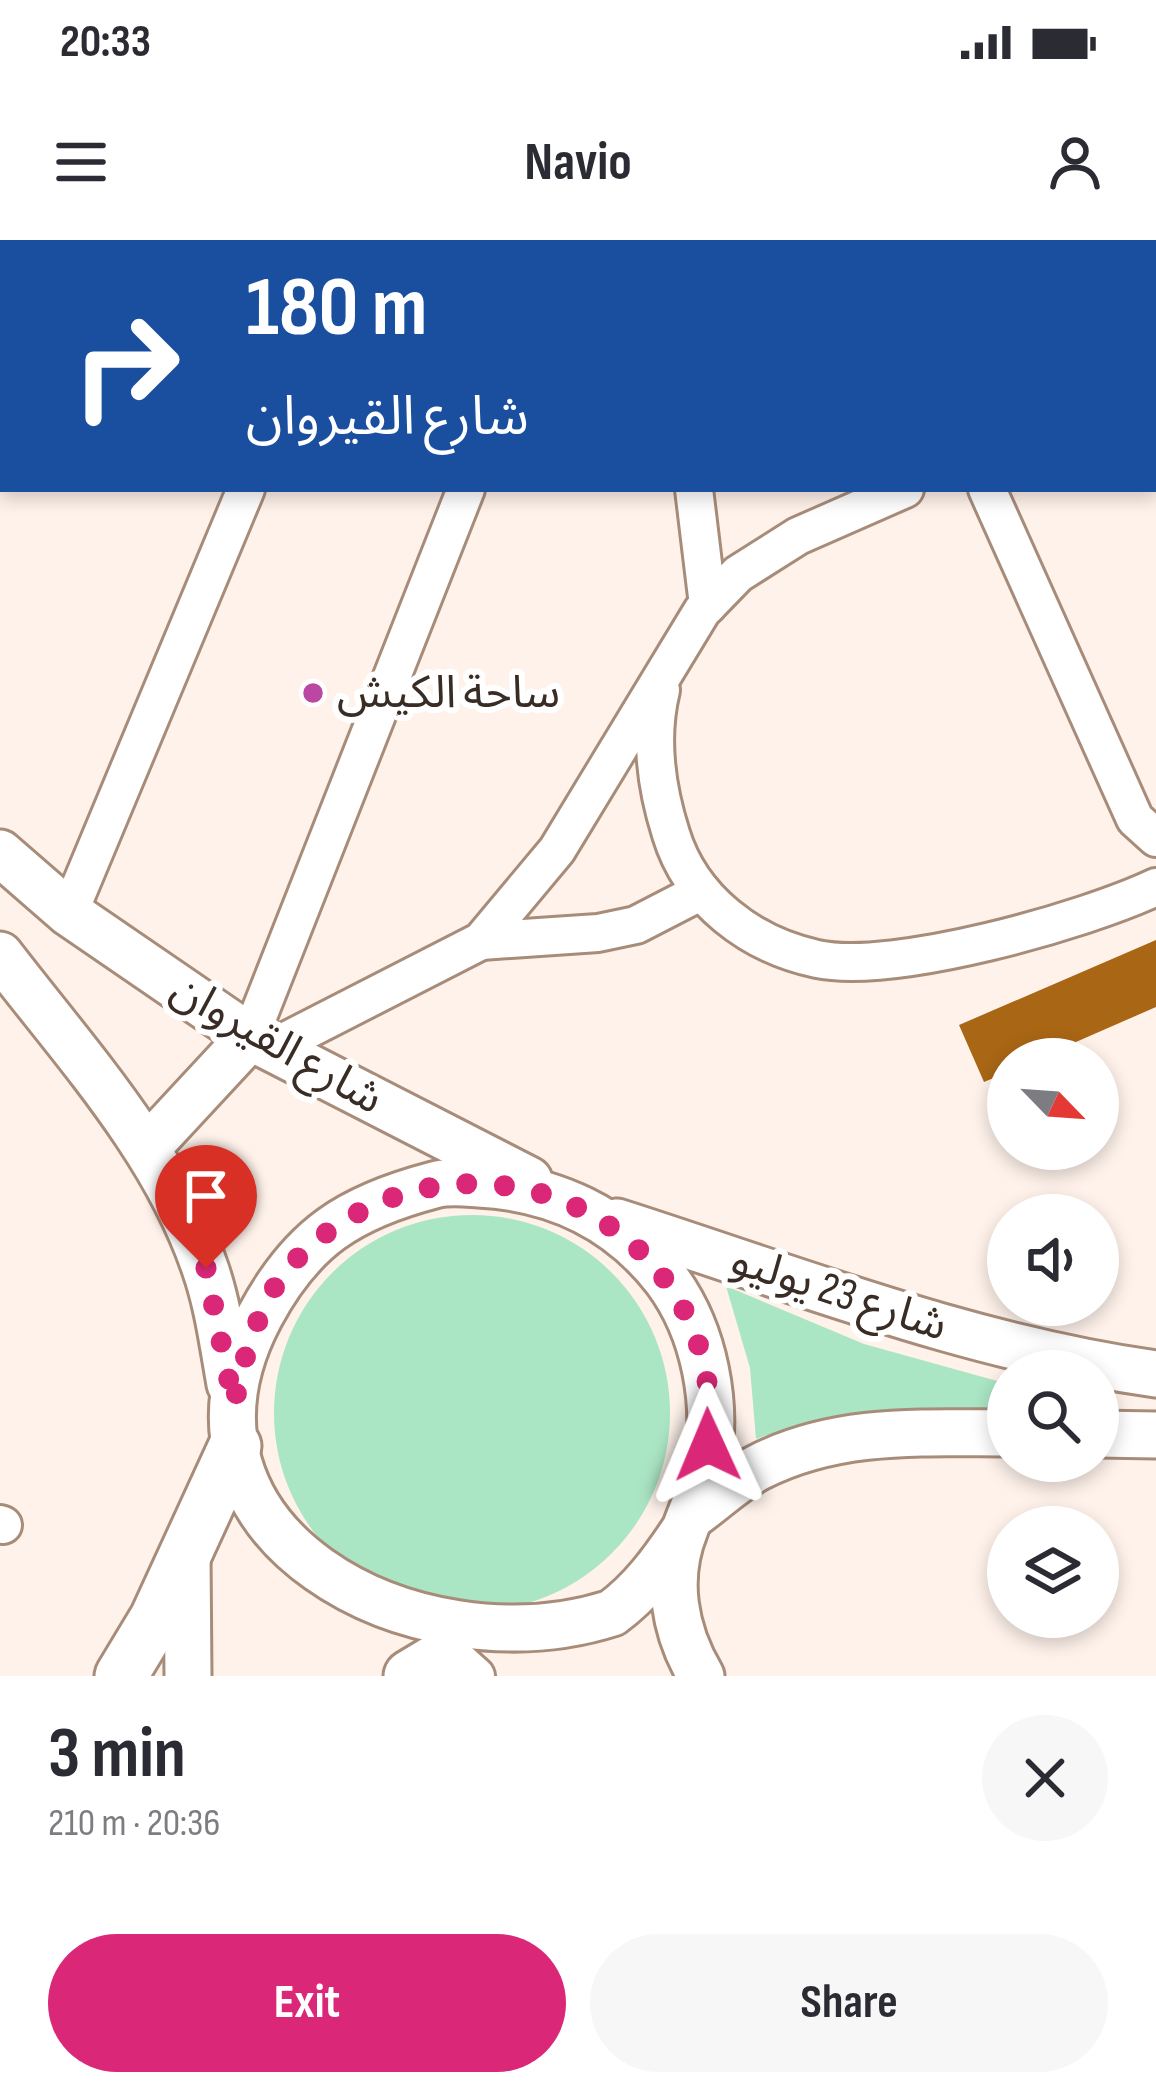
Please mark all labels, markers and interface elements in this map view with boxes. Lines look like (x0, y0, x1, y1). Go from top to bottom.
text: 20:33 (60, 15, 151, 70)
icon: menu (48, 129, 114, 195)
icon: person (1042, 129, 1108, 195)
text: Navio (524, 130, 632, 195)
text: 180 m (246, 258, 427, 359)
icon: right (48, 288, 204, 444)
text: شارع القيروان (246, 385, 529, 450)
place label: ساحة الكيش (337, 666, 560, 721)
marker: ساحة الكيش (300, 680, 326, 706)
street label: شارع القيروان (159, 961, 393, 1130)
north arrow (987, 1038, 1119, 1170)
map controls (987, 1038, 1119, 1638)
pin (155, 1145, 257, 1268)
icon: arrive (173, 1163, 239, 1229)
button: sound (987, 1194, 1119, 1326)
street label: شارع 23 يوليو (723, 1232, 954, 1358)
button: search (987, 1350, 1119, 1482)
position arrow (645, 1382, 771, 1508)
button: layers (987, 1506, 1119, 1638)
text: 3 min (48, 1711, 186, 1798)
button: close (982, 1715, 1108, 1841)
text: 210 m · 20:36 (48, 1800, 220, 1847)
button: Exit (48, 1934, 566, 2072)
button: Share (590, 1934, 1108, 2072)

